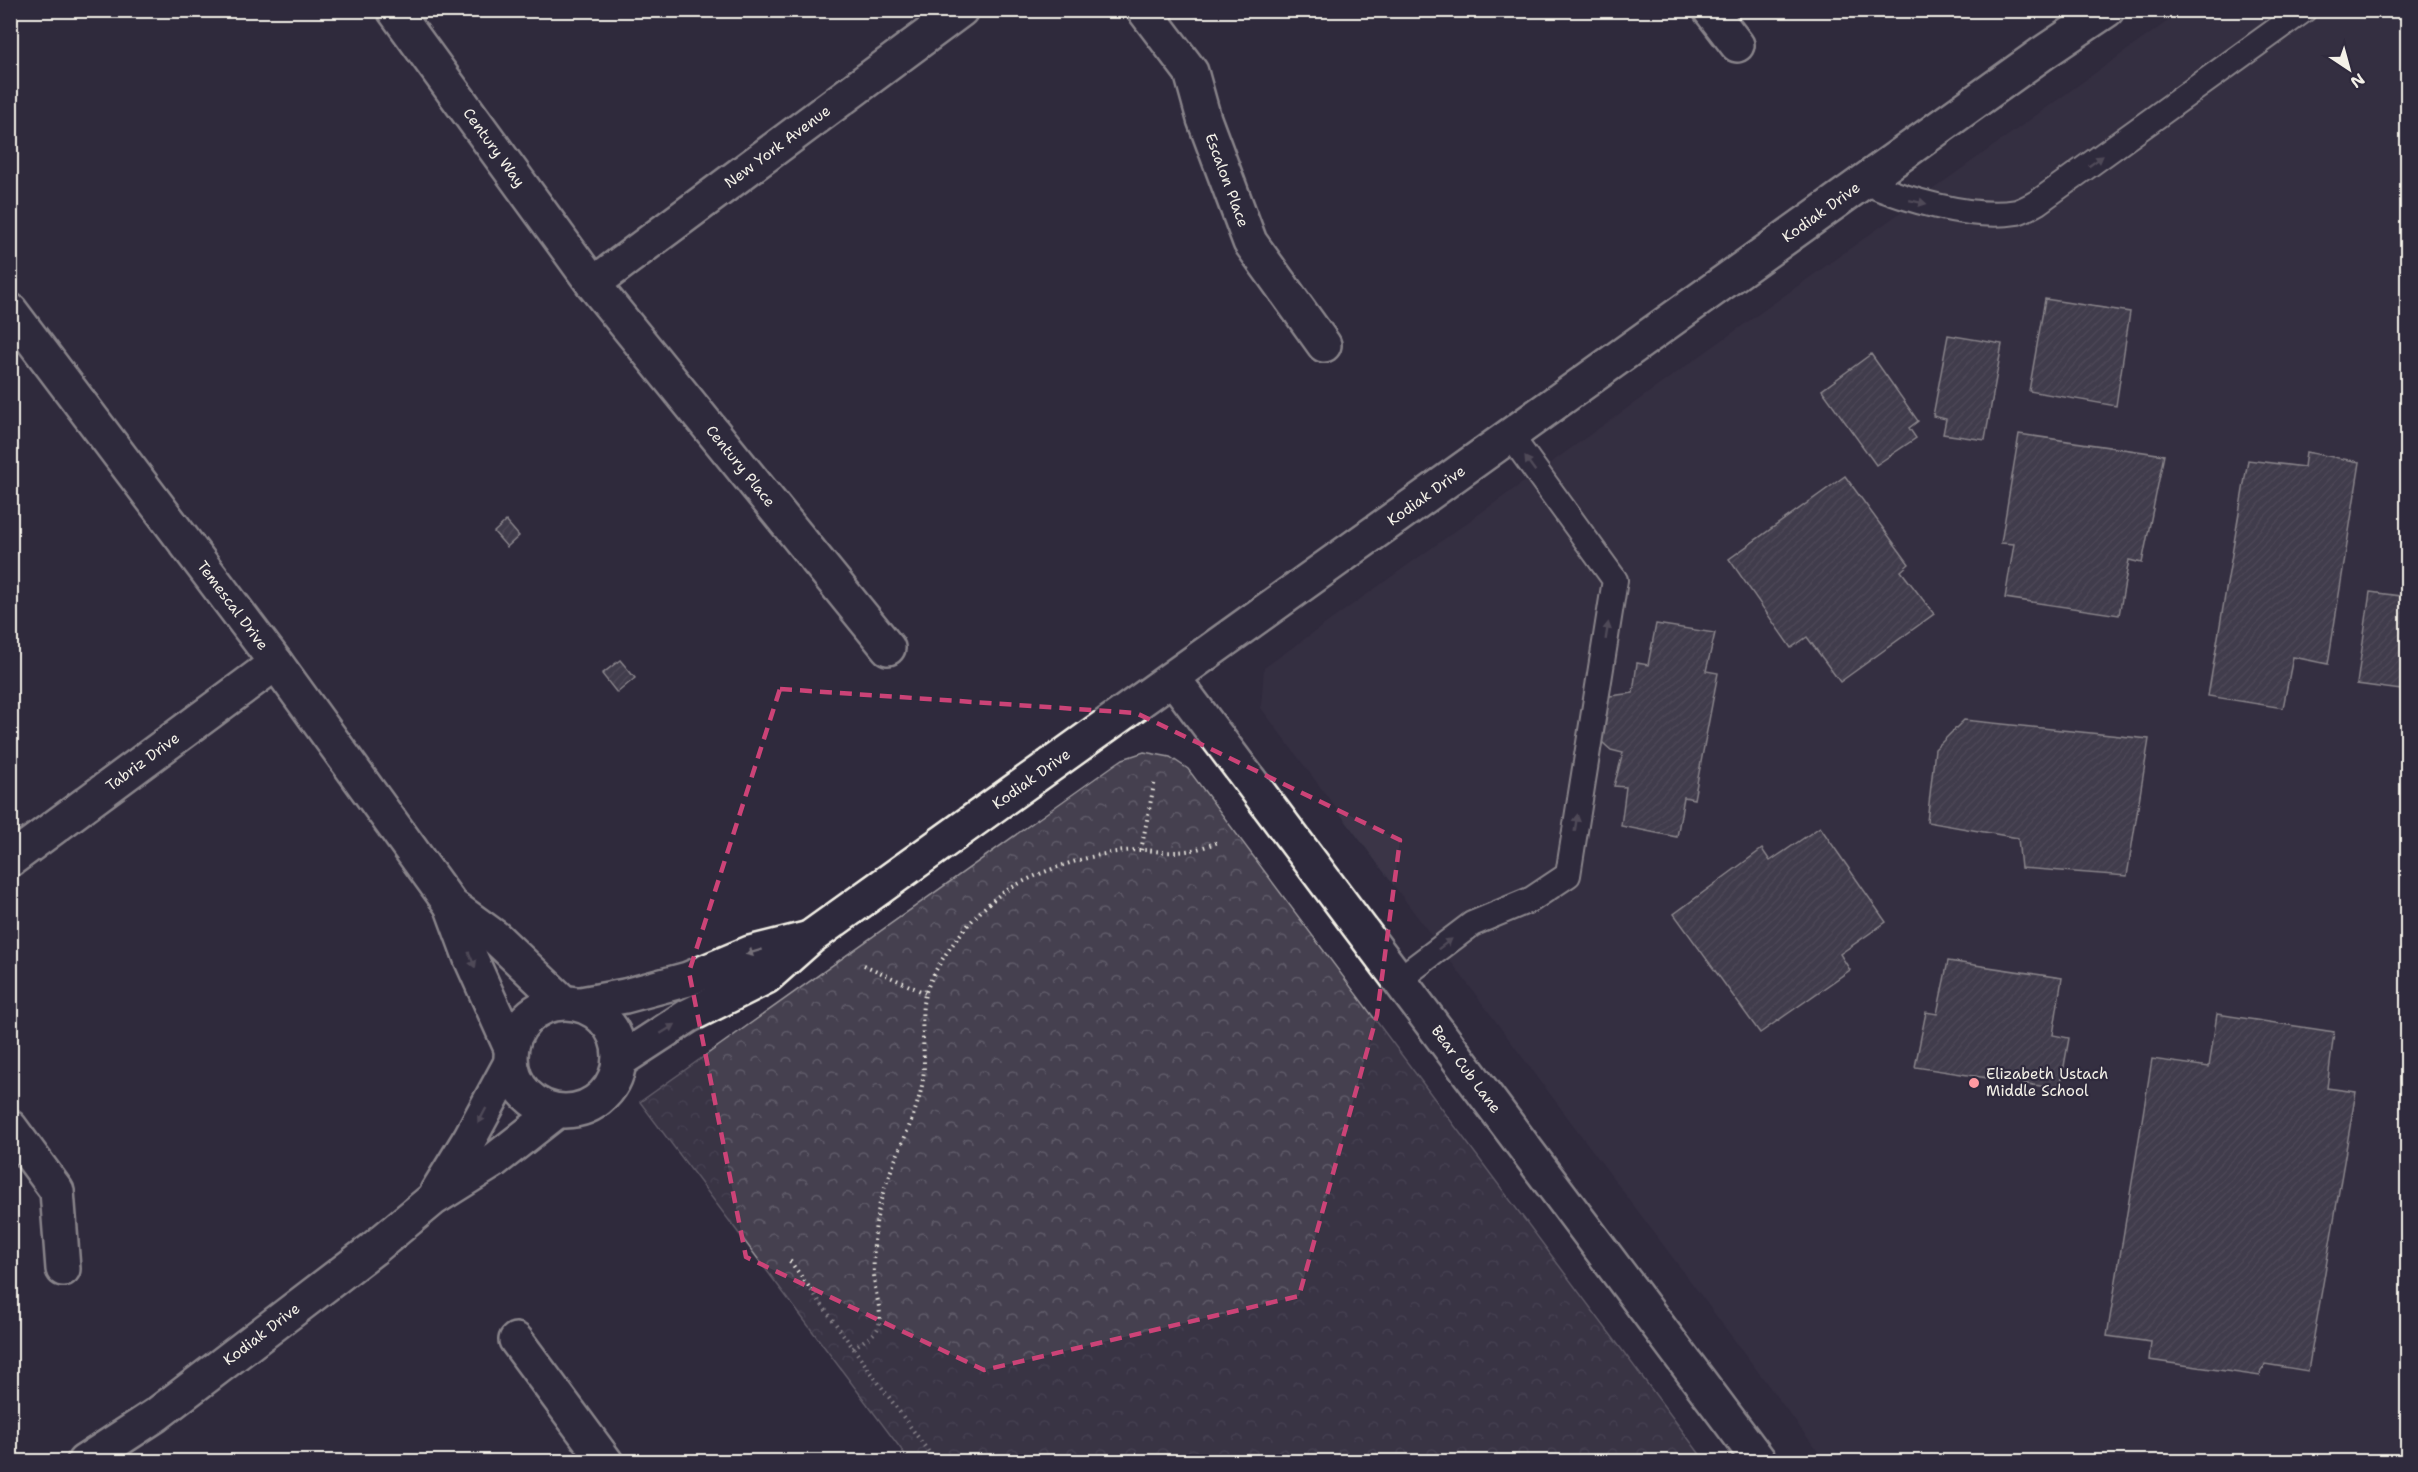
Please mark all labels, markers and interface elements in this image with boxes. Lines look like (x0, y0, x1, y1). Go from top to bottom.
north arrow (2319, 39, 2379, 99)
text: N (2346, 69, 2369, 93)
street label: New York Avenue (720, 101, 835, 193)
street label: Century Way (458, 104, 529, 191)
street label: Escalon Place (1200, 130, 1254, 230)
one-way arrow (2089, 155, 2104, 167)
street label: Kodiak Drive (1778, 177, 1864, 247)
one-way arrow (1909, 197, 1927, 207)
street label: Century Place (701, 421, 780, 511)
one-way arrow (1524, 456, 1536, 472)
street label: Kodiak Drive (1383, 461, 1469, 530)
street label: Temescal Drive (192, 557, 273, 654)
one-way arrow (1603, 621, 1612, 640)
street label: Tabriz Drive (102, 728, 183, 796)
street label: Kodiak Drive (988, 744, 1074, 814)
one-way arrow (1572, 814, 1581, 833)
one-way arrow (1437, 939, 1452, 951)
one-way arrow (745, 948, 763, 957)
one-way arrow (467, 951, 476, 968)
street label: Bear Cub Lane (1427, 1021, 1506, 1117)
one-way arrow (660, 1024, 676, 1035)
place label: Elizabeth Ustach Middle School (1986, 1064, 2108, 1101)
marker: Elizabeth Ustach Middle School (1967, 1076, 1981, 1090)
one-way arrow (477, 1108, 487, 1125)
street label: Kodiak Drive (219, 1298, 304, 1370)

